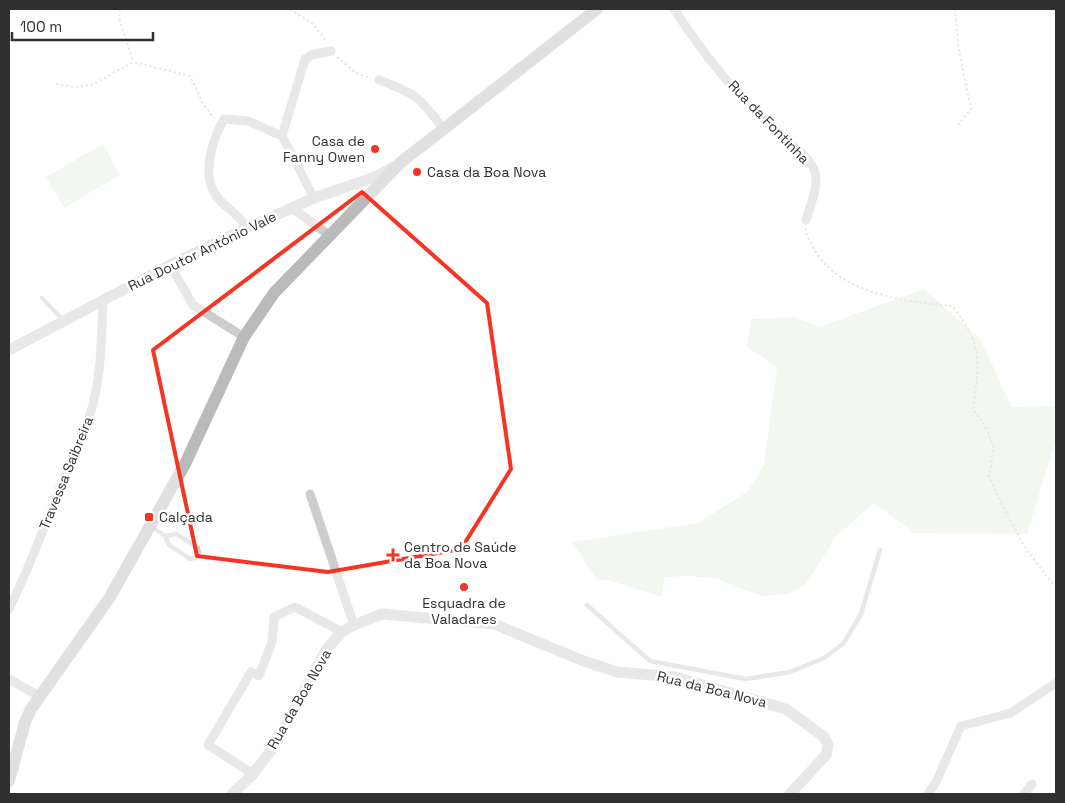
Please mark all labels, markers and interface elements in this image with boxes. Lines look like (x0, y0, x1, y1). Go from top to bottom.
scale bar (12, 10, 154, 42)
text: 100 m (20, 17, 62, 36)
street label: Rua da Fontinha (725, 76, 813, 168)
place label: Casa de Fanny Owen (283, 132, 365, 166)
marker: Casa de Fanny Owen (369, 143, 381, 155)
place label: Casa da Boa Nova (427, 163, 546, 181)
marker: Casa da Boa Nova (411, 166, 423, 178)
street label: Rua Doutor António Vale (125, 207, 279, 295)
street label: Travessa Saibreira (35, 414, 97, 532)
place label: Calçada (159, 508, 213, 526)
marker: Calçada (143, 511, 155, 523)
place label: Centro de Saúde da Boa Nova (404, 538, 517, 572)
marker: Centro de Saúde da Boa Nova (386, 548, 400, 562)
marker: Esquadra de Valadares (458, 581, 470, 593)
place label: Esquadra de Valadares (422, 594, 506, 628)
street label: Rua da Boa Nova (263, 646, 335, 752)
street label: Rua da Boa Nova (655, 667, 769, 711)

